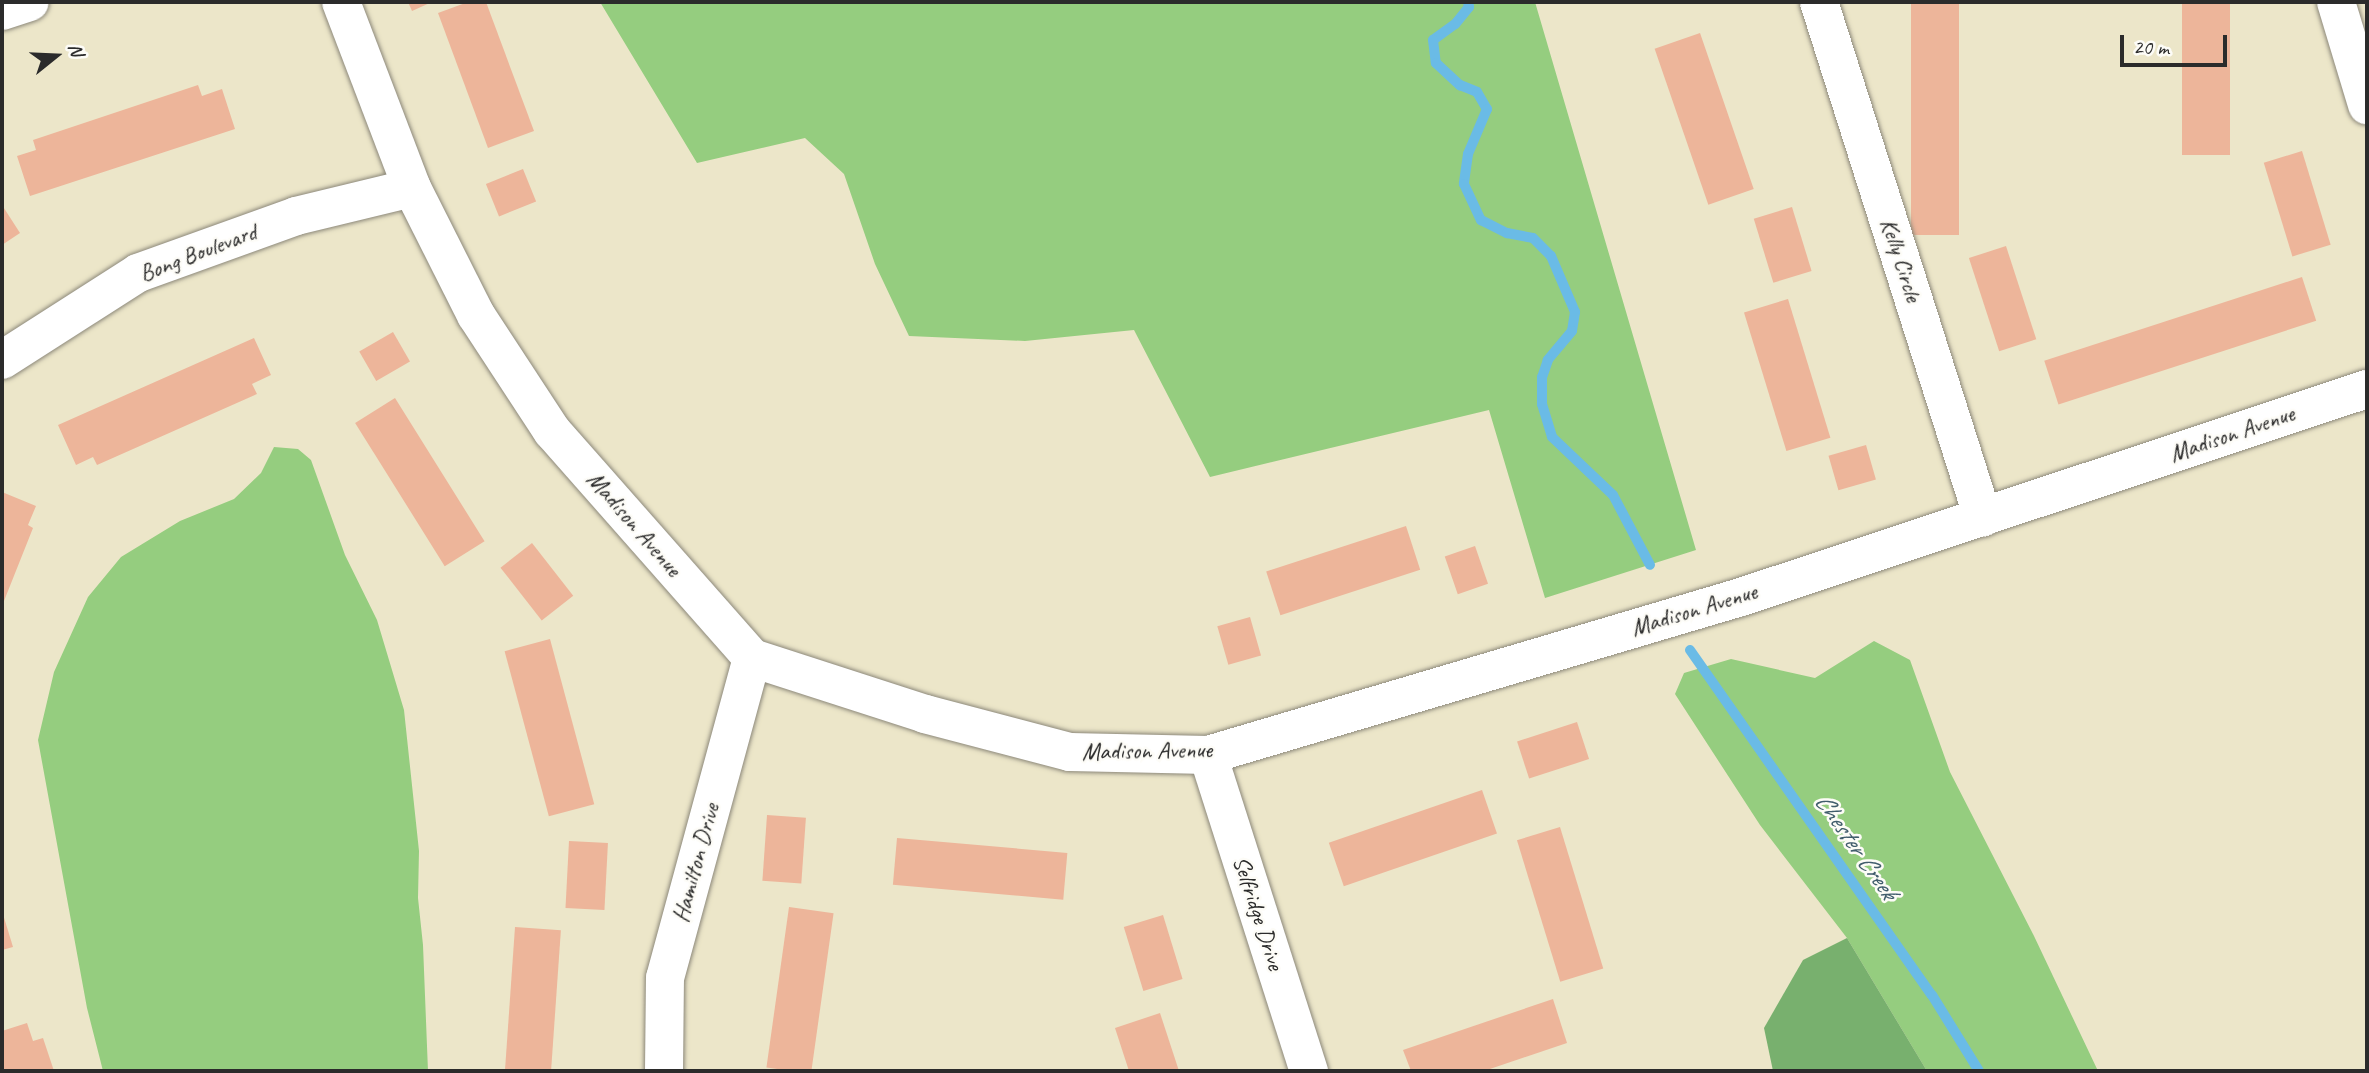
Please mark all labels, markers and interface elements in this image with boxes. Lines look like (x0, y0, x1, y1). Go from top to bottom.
north arrow (21, 21, 91, 91)
scale bar (2124, 21, 2231, 65)
text: 20 m (2133, 34, 2169, 60)
text: N (63, 40, 89, 59)
street label: Kelly Circle (1874, 215, 1928, 305)
street label: Bong Boulevard (135, 217, 261, 289)
street label: Madison Avenue (2166, 399, 2298, 469)
street label: Madison Avenue (580, 465, 688, 583)
street label: Madison Avenue (1628, 577, 1760, 643)
street label: Madison Avenue (1082, 735, 1212, 767)
water label: Chester Creek (1808, 787, 1904, 905)
street label: Hamilton Drive (666, 800, 726, 926)
street label: Selfridge Drive (1226, 852, 1290, 974)

